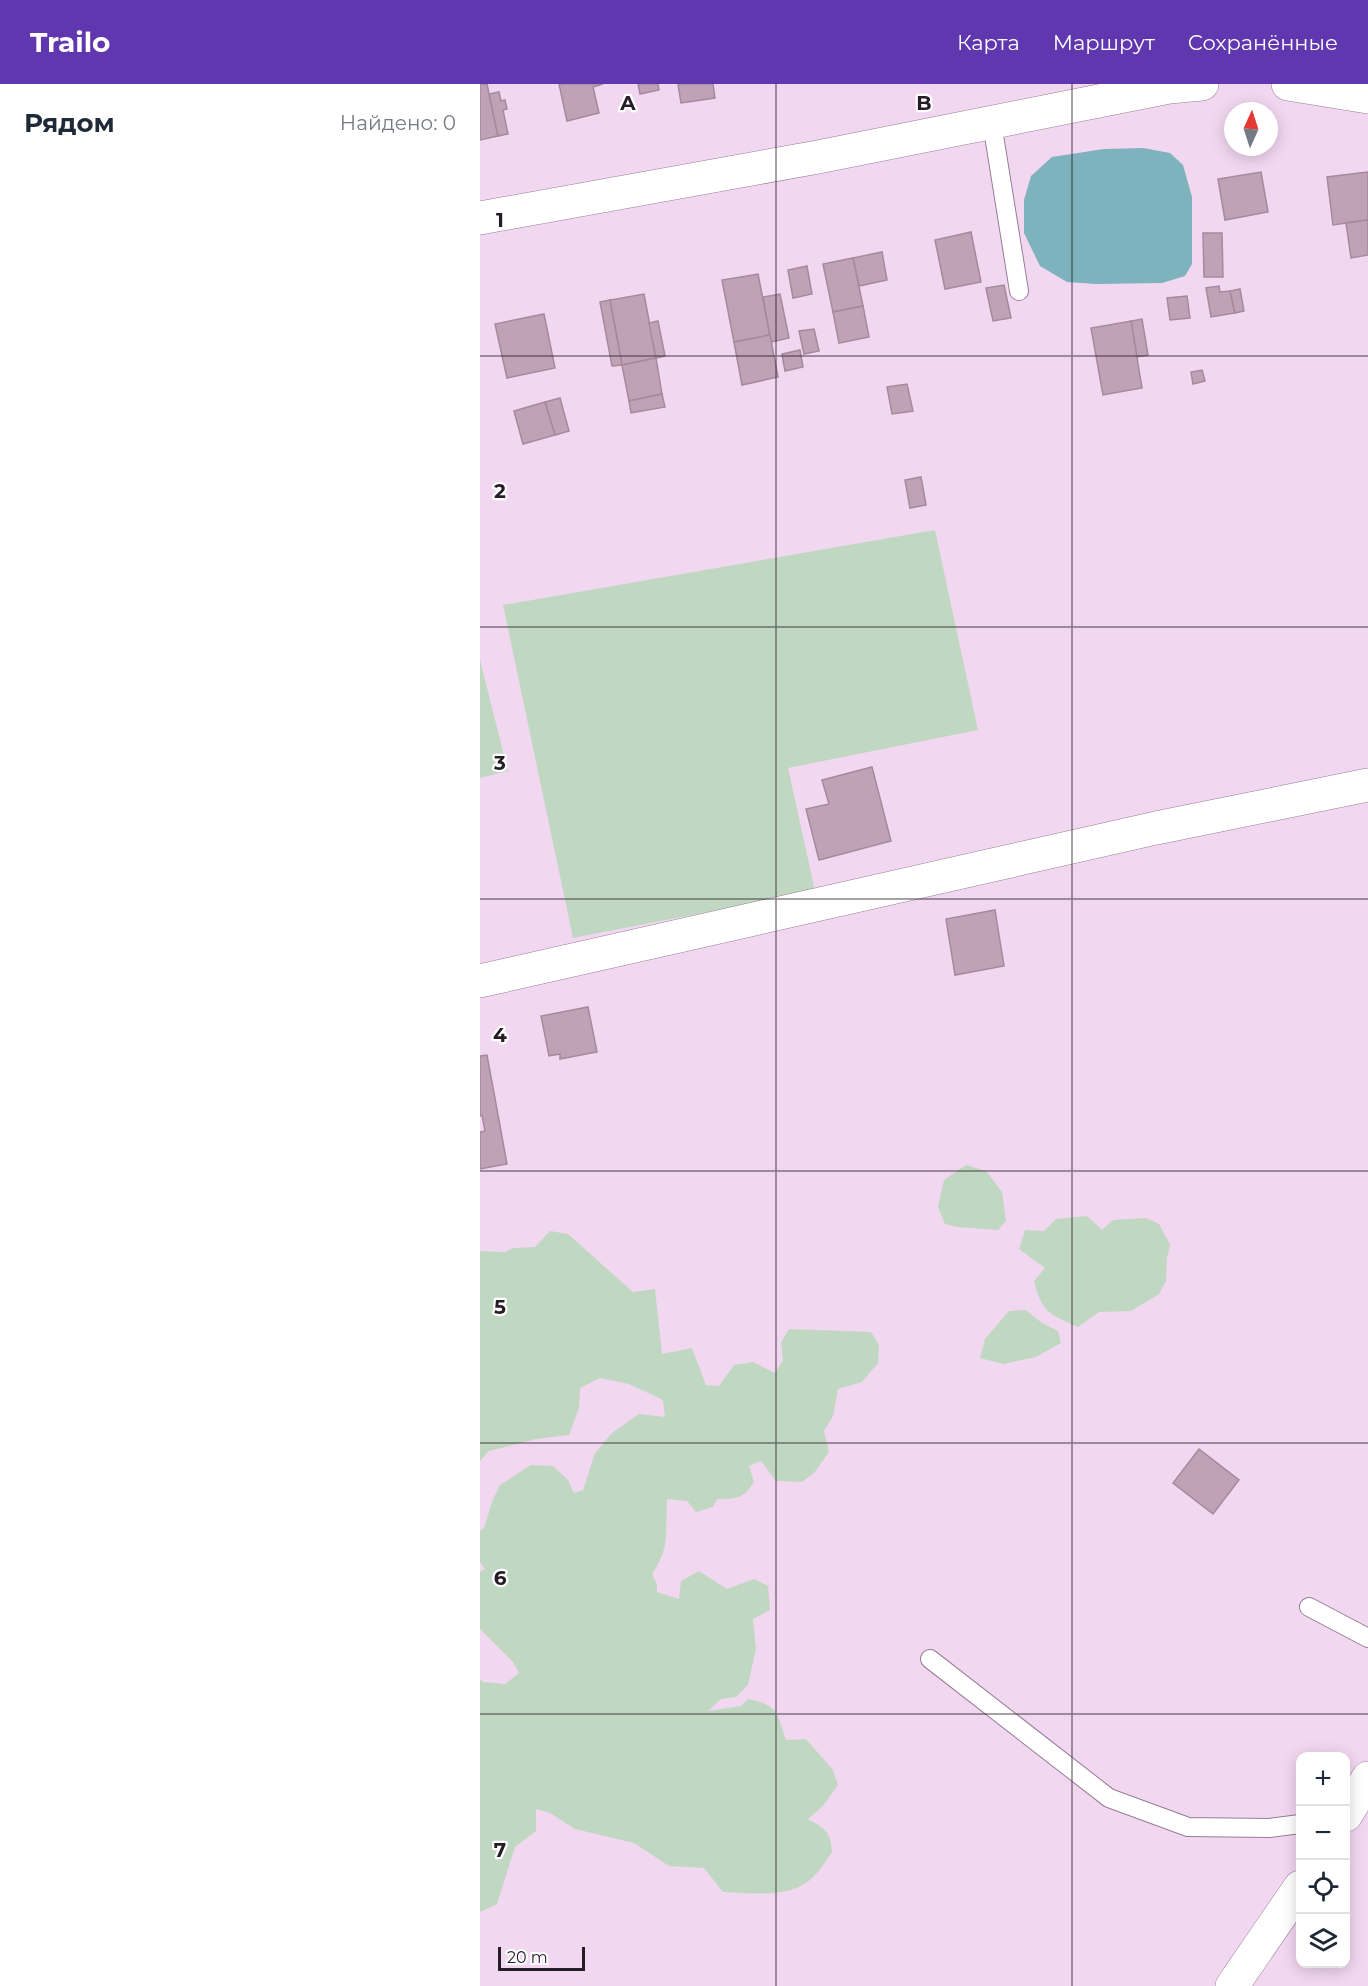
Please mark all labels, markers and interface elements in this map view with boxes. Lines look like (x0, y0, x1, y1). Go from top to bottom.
text: Trailo (30, 25, 110, 59)
text: Карта (957, 30, 1020, 55)
text: Маршрут (1053, 30, 1155, 55)
text: Сохранённые (1188, 30, 1338, 55)
text: A (619, 91, 636, 115)
text: B (916, 91, 932, 115)
north arrow (1224, 102, 1278, 156)
text: Рядом (24, 107, 115, 139)
text: Найдено: 0 (340, 111, 456, 135)
text: 1 (496, 208, 504, 232)
text: 2 (494, 479, 506, 503)
text: 3 (493, 751, 506, 775)
text: 4 (493, 1023, 507, 1047)
text: 5 (494, 1295, 506, 1319)
text: 6 (494, 1566, 507, 1590)
map controls (1296, 1752, 1350, 1968)
button: + (1296, 1752, 1350, 1806)
button: − (1296, 1806, 1350, 1860)
text: 7 (494, 1838, 506, 1862)
button: locate (1296, 1860, 1350, 1914)
button: layers (1296, 1914, 1350, 1968)
scale bar (498, 1944, 585, 1972)
text: 20 m (507, 1948, 548, 1967)

